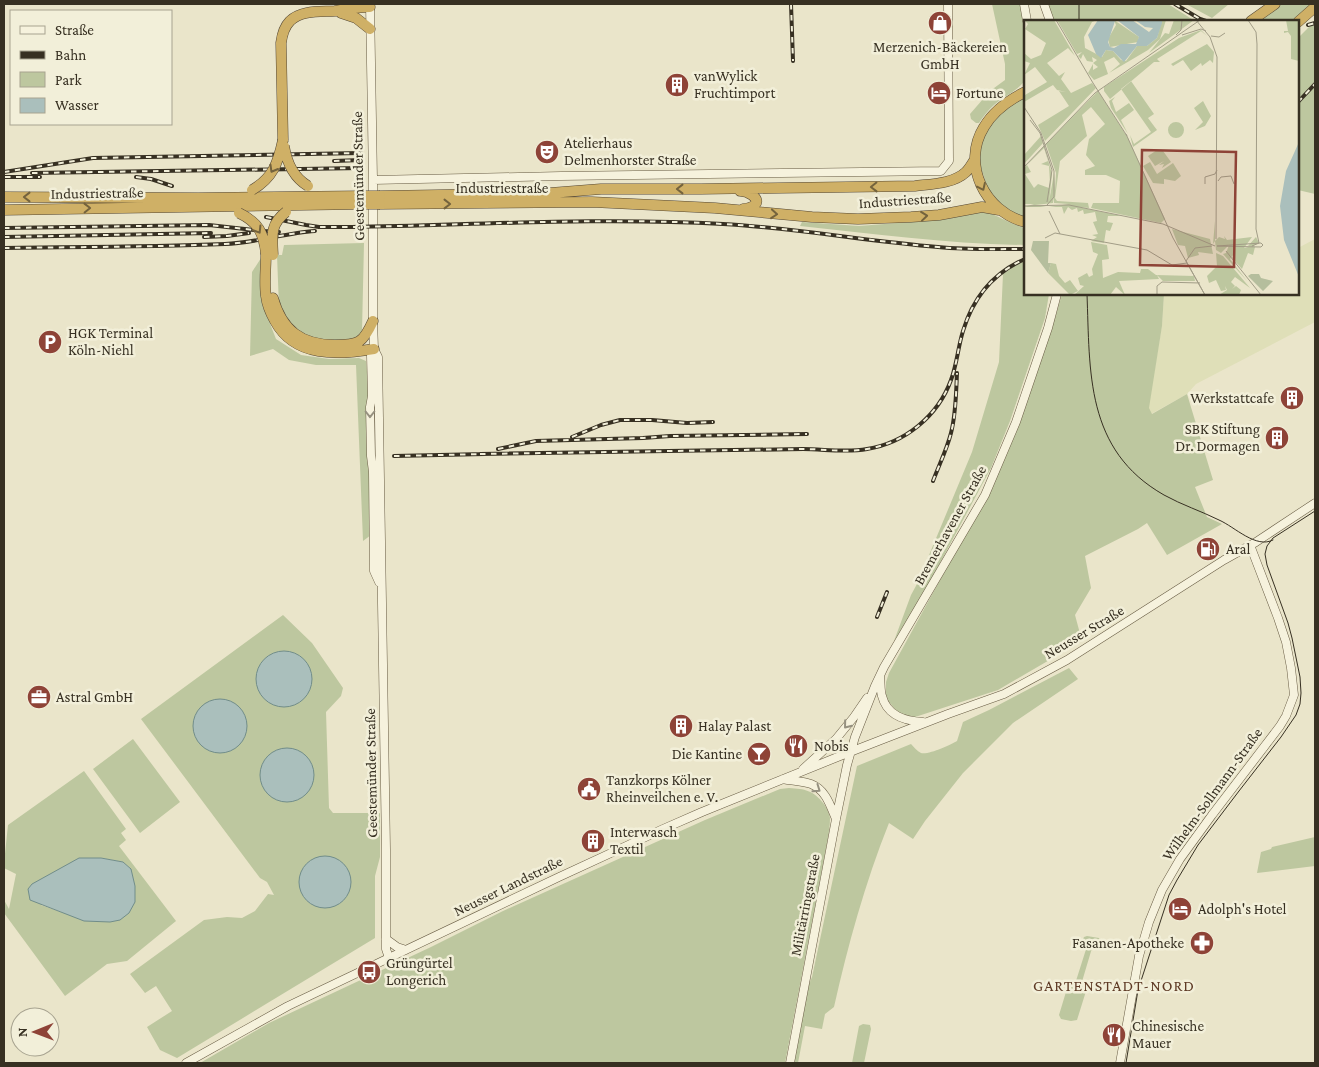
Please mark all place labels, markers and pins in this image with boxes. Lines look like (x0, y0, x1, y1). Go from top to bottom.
shop icon: Merzenich-Bäckereien GmbH (927, 10, 953, 36)
place label: Merzenich-Bäckereien GmbH (873, 39, 1007, 72)
place label: vanWylick Fruchtimport (693, 68, 776, 102)
building icon: vanWylick Fruchtimport (664, 72, 690, 98)
hotel icon: Fortune (926, 80, 952, 106)
place label: Fortune (956, 85, 1004, 101)
place label: Atelierhaus Delmenhorster Straße (564, 135, 697, 168)
theatre icon: Atelierhaus Delmenhorster Straße (534, 139, 560, 165)
place label: HGK Terminal Köln-Niehl (68, 325, 153, 358)
parking icon: HGK Terminal Köln-Niehl (37, 329, 63, 355)
building icon: Werkstattcafe (1279, 385, 1305, 411)
place label: Werkstattcafe (1190, 390, 1274, 406)
place label: SBK Stiftung Dr. Dormagen (1175, 421, 1260, 455)
building icon: SBK Stiftung Dr. Dormagen (1264, 425, 1290, 451)
fuel station icon: Aral (1195, 536, 1221, 562)
place label: Aral (1226, 541, 1251, 557)
office icon: Astral GmbH (26, 684, 52, 710)
place label: Astral GmbH (56, 689, 133, 705)
building icon: Halay Palast (668, 713, 694, 739)
place label: Halay Palast (698, 718, 772, 735)
restaurant icon: Nobis (783, 733, 809, 759)
place label: Nobis (814, 738, 849, 754)
bar icon: Die Kantine (746, 741, 772, 767)
place label: Die Kantine (672, 746, 742, 762)
place label: Tanzkorps Kölner Rheinveilchen e. V. (606, 772, 718, 805)
public building icon: Tanzkorps Kölner Rheinveilchen e. V. (576, 776, 602, 802)
place label: Interwasch Textil (610, 824, 677, 857)
building icon: Interwasch Textil (580, 828, 606, 854)
hotel icon: Adolph's Hotel (1167, 896, 1193, 922)
place label: Adolph's Hotel (1198, 901, 1287, 918)
pharmacy icon: Fasanen-Apotheke (1189, 930, 1215, 956)
place label: Fasanen-Apotheke (1072, 935, 1184, 952)
place label: Grüngürtel Longerich (386, 955, 453, 989)
bus stop icon: Grüngürtel Longerich (356, 959, 382, 985)
place label: Chinesische Mauer (1132, 1018, 1204, 1051)
restaurant icon: Chinesische Mauer (1101, 1022, 1127, 1048)

